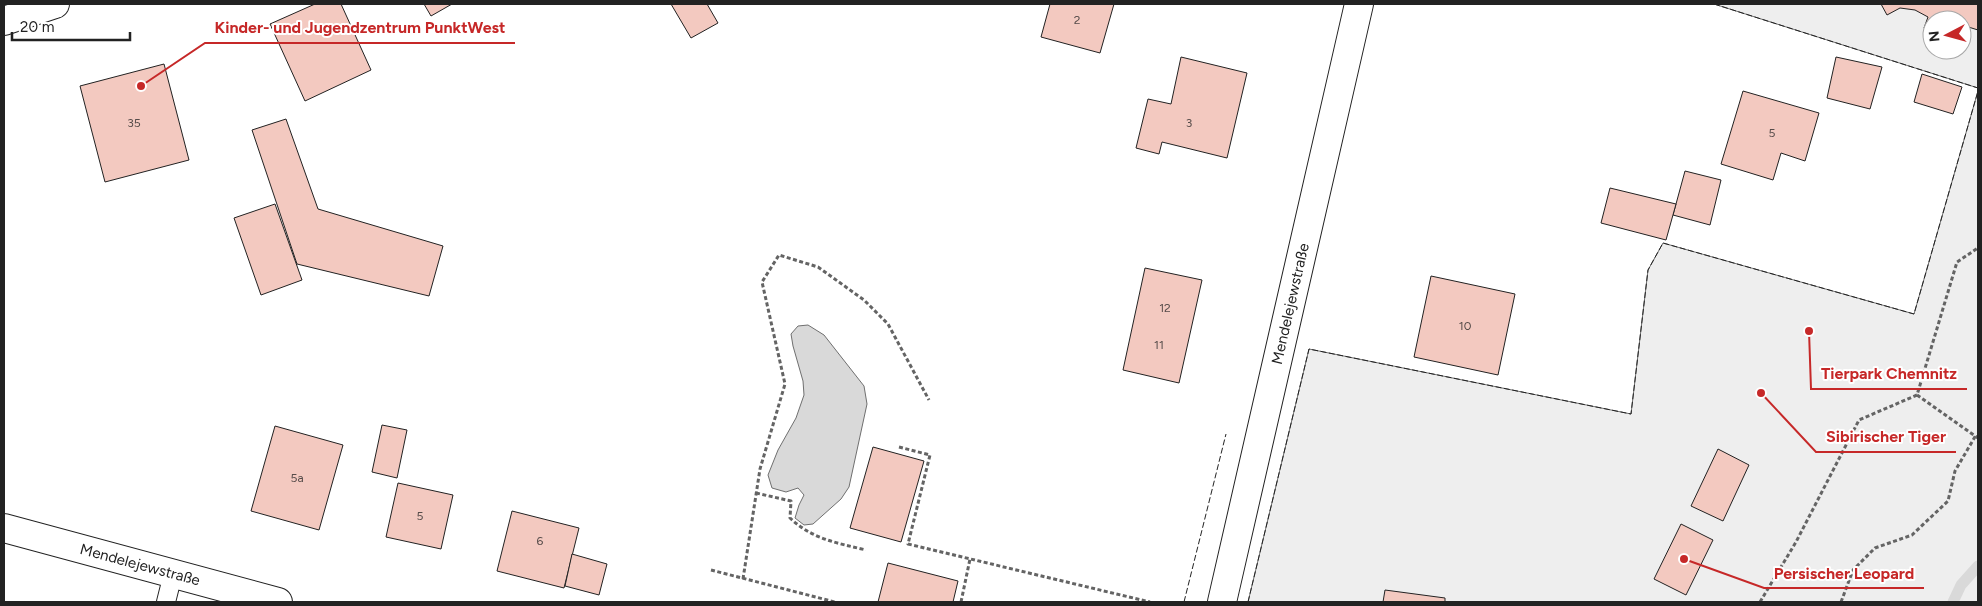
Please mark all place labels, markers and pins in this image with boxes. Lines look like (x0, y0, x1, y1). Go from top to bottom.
callout: Kinder- und Jugendzentrum PunktWest (205, 12, 515, 43)
callout: Tierpark Chemnitz (1811, 358, 1967, 389)
callout: Sibirischer Tiger (1816, 421, 1956, 452)
callout: Persischer Leopard (1764, 557, 1924, 588)

